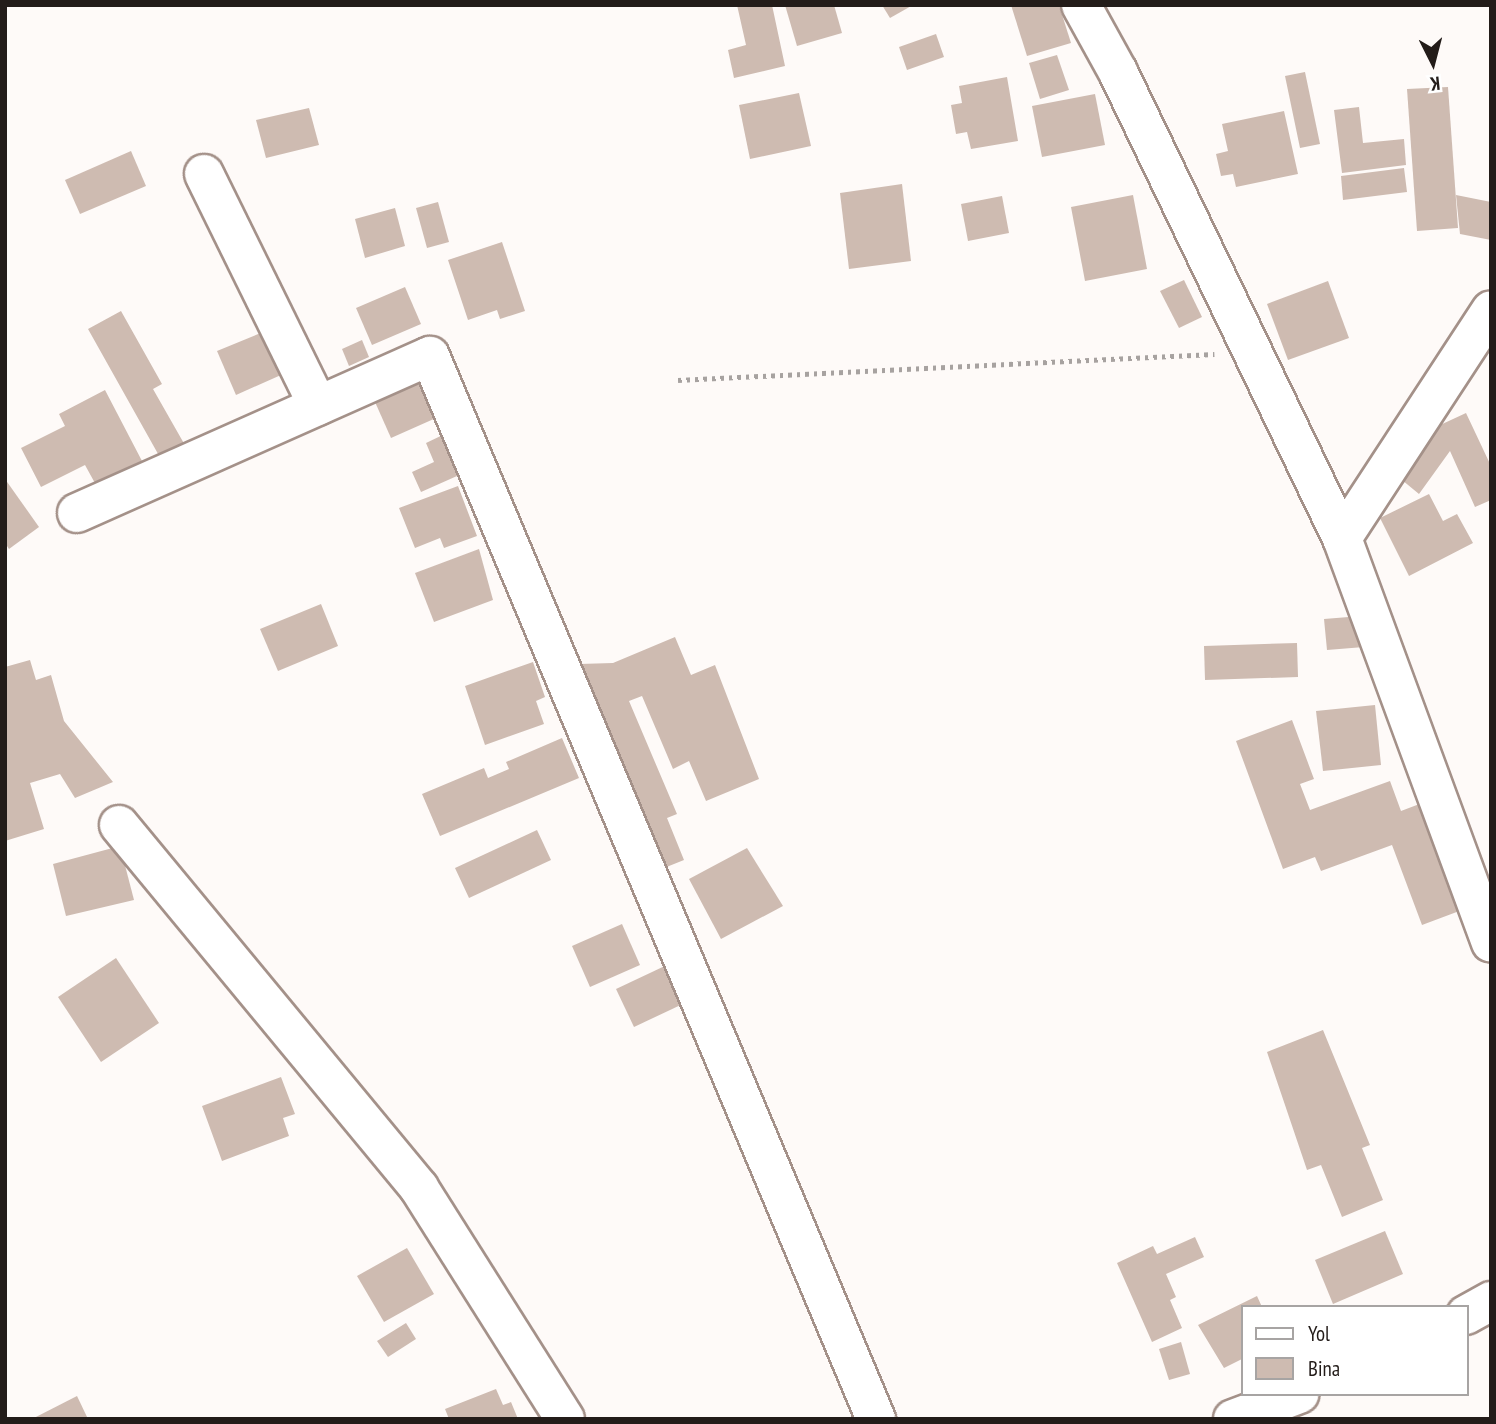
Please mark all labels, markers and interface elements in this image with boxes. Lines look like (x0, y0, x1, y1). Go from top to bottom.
north arrow (1398, 28, 1468, 98)
text: K (1429, 71, 1441, 96)
legend (1240, 1305, 1468, 1396)
text: Yol (1308, 1320, 1330, 1347)
text: Bina (1308, 1355, 1340, 1382)

